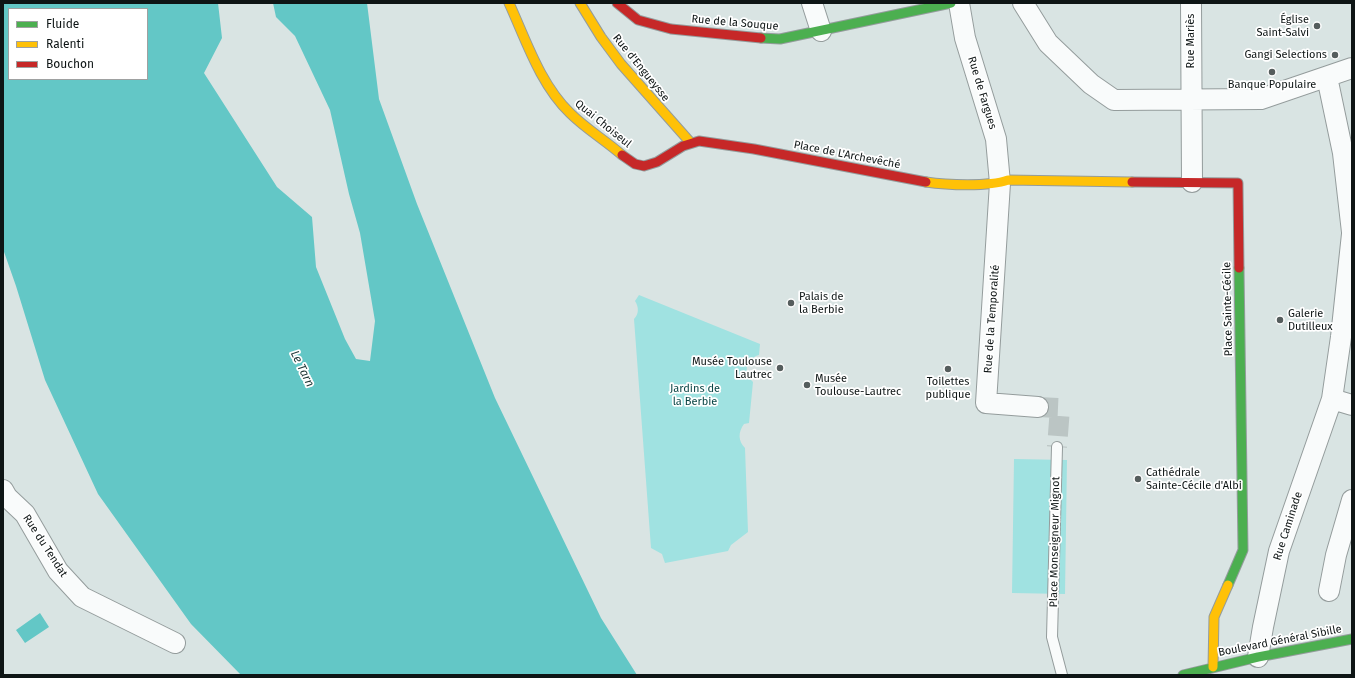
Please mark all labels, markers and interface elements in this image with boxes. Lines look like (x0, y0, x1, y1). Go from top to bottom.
legend (8, 8, 148, 80)
street label: Rue de la Souque (691, 13, 779, 33)
place label: Église Saint-Salvi (1256, 13, 1309, 39)
street label: Rue Mariès (1184, 14, 1198, 68)
text: Fluide (46, 17, 79, 31)
marker: Église Saint-Salvi (1312, 21, 1322, 31)
street label: Rue d'Engueysse (610, 32, 672, 104)
text: Ralenti (46, 37, 84, 51)
place label: Gangi Selections (1244, 48, 1327, 62)
marker: Gangi Selections (1330, 50, 1340, 60)
street label: Rue de Fargues (965, 55, 999, 131)
text: Bouchon (46, 57, 94, 71)
marker: Banque Populaire (1267, 67, 1277, 77)
place label: Banque Populaire (1228, 78, 1316, 92)
street label: Quai Choiseul (572, 97, 634, 151)
street label: Place de L'Archevêché (793, 138, 901, 172)
street label: Place Sainte-Cécile (1221, 262, 1235, 356)
street label: Rue de la Temporalité (982, 264, 1002, 374)
place label: Palais de la Berbie (799, 290, 844, 316)
marker: Palais de la Berbie (786, 298, 796, 308)
place label: Galerie Dutilleux (1288, 307, 1333, 333)
marker: Galerie Dutilleux (1275, 315, 1285, 325)
water label: Le Tarn (287, 348, 317, 390)
place label: Musée Toulouse Lautrec (692, 355, 772, 381)
marker: Musée Toulouse Lautrec (775, 363, 785, 373)
marker: Toilettes publique (943, 364, 953, 374)
place label: Musée Toulouse-Lautrec (815, 372, 901, 398)
place label: Toilettes publique (926, 375, 970, 401)
marker: Musée Toulouse-Lautrec (802, 380, 812, 390)
park label: Jardins de la Berbie (670, 382, 720, 408)
place label: Cathédrale Sainte-Cécile d'Albi (1146, 466, 1242, 492)
marker: Cathédrale Sainte-Cécile d'Albi (1133, 474, 1143, 484)
street label: Place Monseigneur Mignot (1047, 476, 1063, 608)
street label: Rue Caminade (1271, 490, 1305, 562)
street label: Rue du Tendat (20, 512, 70, 580)
street label: Boulevard Général Sibille (1217, 623, 1343, 659)

